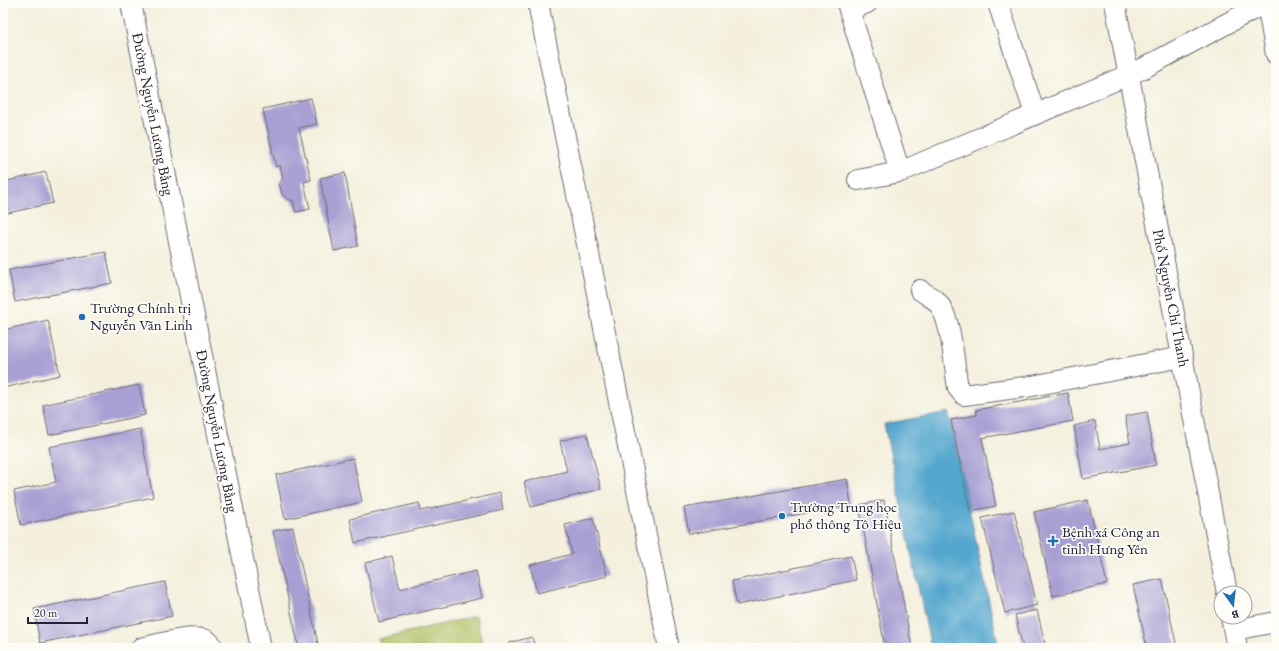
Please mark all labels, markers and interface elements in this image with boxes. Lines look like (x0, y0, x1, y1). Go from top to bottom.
street label: Đường Nguyễn Lương Bằng (128, 31, 179, 197)
street label: Phố Nguyễn Chí Thanh (1149, 227, 1194, 369)
place label: Trường Chính trị Nguyễn Văn Linh (90, 298, 193, 334)
marker: Trường Chính trị Nguyễn Văn Linh (77, 312, 87, 322)
street label: Đường Nguyễn Lương Bằng (192, 348, 243, 514)
place label: Trường Trung học phổ thông Tô Hiệu (790, 497, 902, 533)
marker: Trường Trung học phổ thông Tô Hiệu (777, 511, 787, 521)
place label: Bệnh xá Công an tỉnh Hưng Yên (1062, 522, 1160, 558)
marker: Bệnh xá Công an tỉnh Hưng Yên (1047, 535, 1059, 547)
north arrow (1213, 585, 1253, 625)
scale bar (28, 599, 87, 625)
text: 20 m (34, 605, 58, 621)
text: B (1230, 607, 1241, 622)

